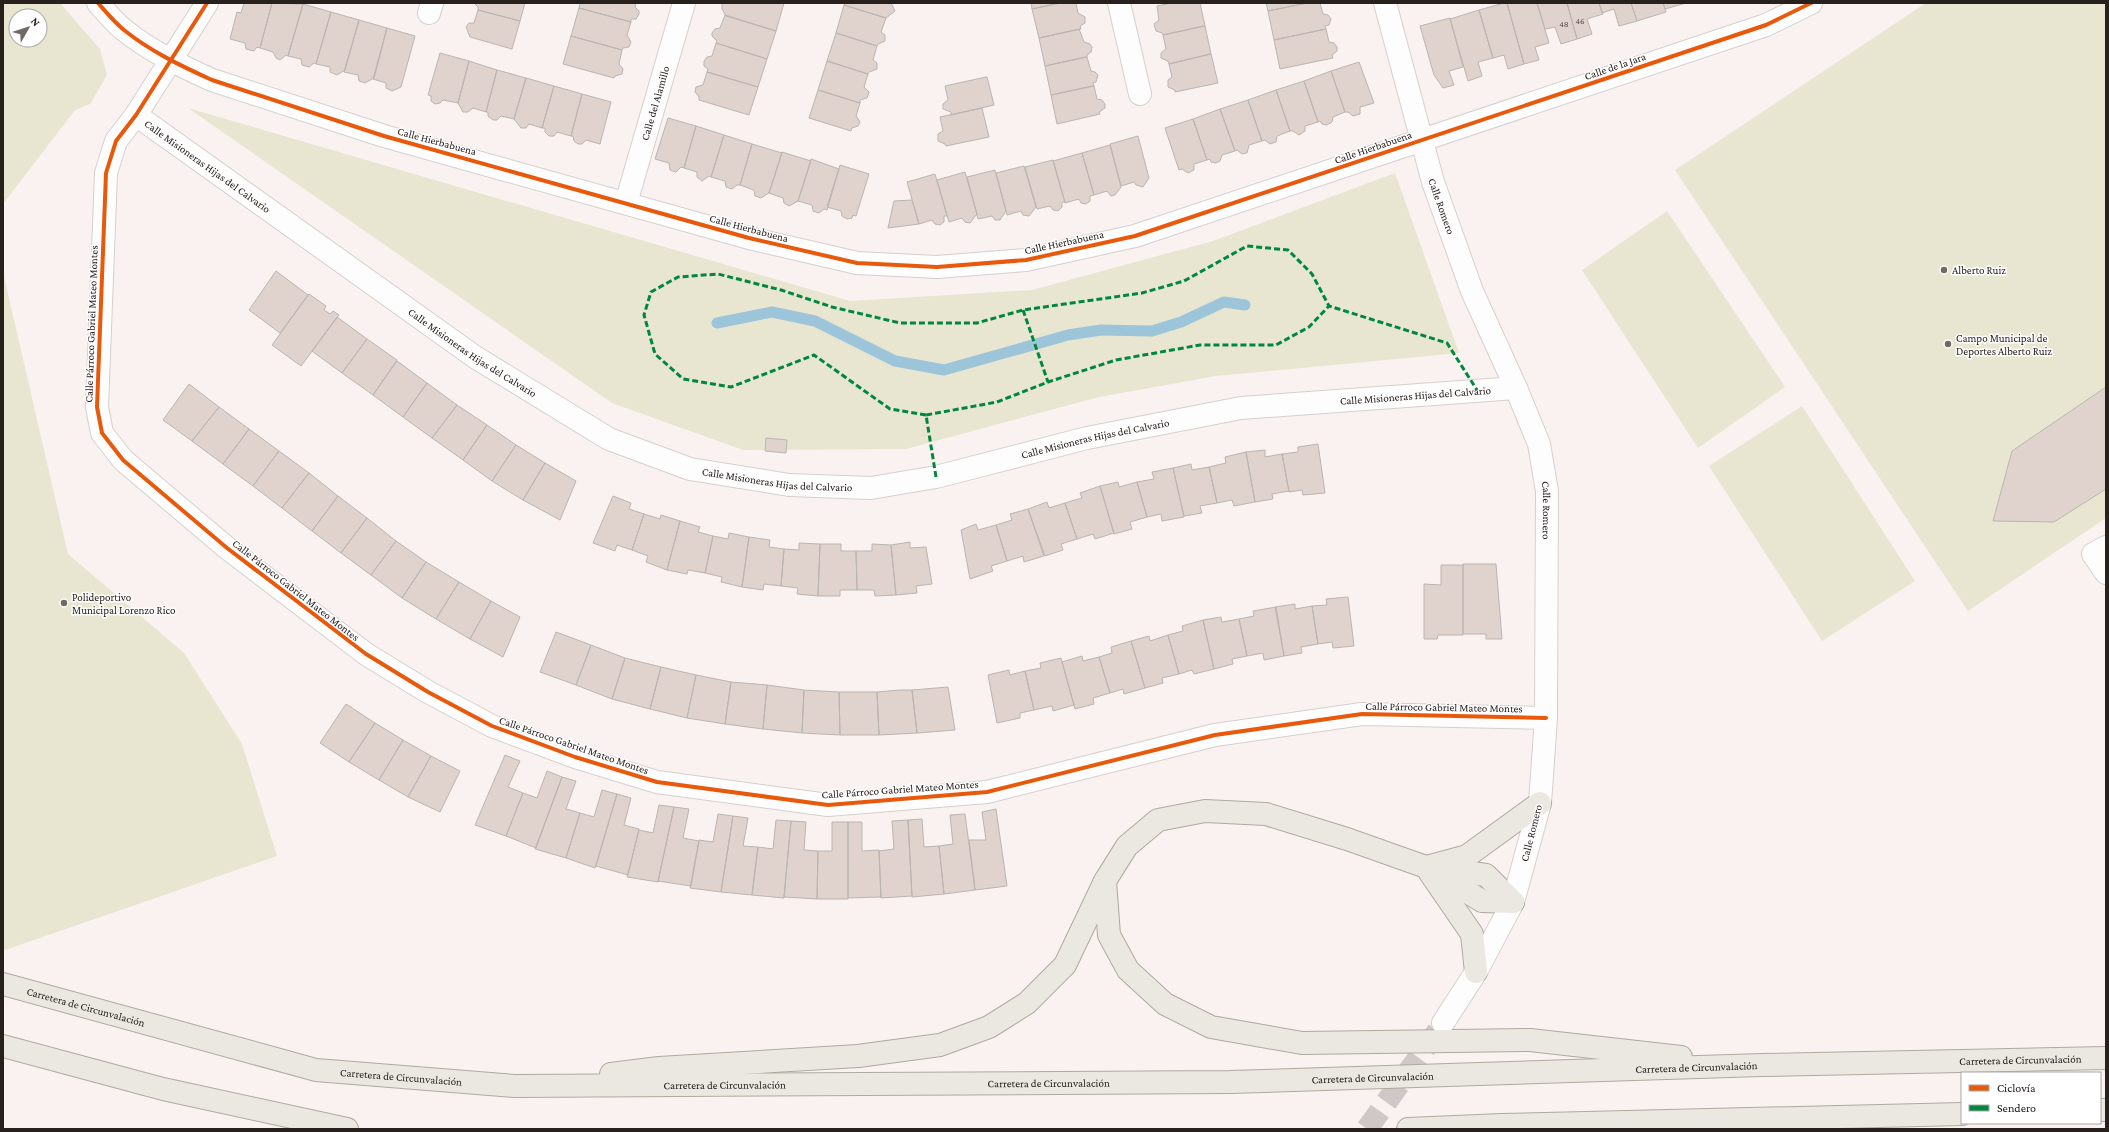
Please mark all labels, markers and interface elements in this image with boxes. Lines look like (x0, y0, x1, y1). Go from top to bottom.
north arrow (8, 8, 48, 48)
text: N (29, 15, 43, 29)
house number: 46 (1575, 16, 1585, 26)
house number: 48 (1559, 19, 1569, 29)
street label: Calle de la Jara (1583, 50, 1648, 83)
street label: Calle del Alamillo (638, 64, 672, 142)
street label: Calle Misioneras Hijas del Calvario (142, 117, 273, 215)
street label: Calle Hierbabuena (396, 125, 478, 157)
street label: Calle Hierbabuena (1333, 128, 1413, 166)
street label: Calle Romero (1426, 177, 1457, 236)
street label: Calle Hierbabuena (708, 212, 790, 244)
street label: Calle Hierbabuena (1023, 228, 1105, 256)
street label: Calle Párroco Gabriel Mateo Montes (82, 245, 100, 403)
place label: Alberto Ruiz (1952, 264, 2006, 276)
marker: Alberto Ruiz (1939, 265, 1949, 275)
street label: Calle Misioneras Hijas del Calvario (406, 305, 539, 400)
place label: Campo Municipal de Deportes Alberto Ruiz (1956, 332, 2052, 358)
marker: Campo Municipal de Deportes Alberto Ruiz (1943, 339, 1953, 349)
street label: Calle Misioneras Hijas del Calvario (1339, 384, 1492, 407)
street label: Calle Misioneras Hijas del Calvario (1020, 416, 1171, 461)
street label: Calle Misioneras Hijas del Calvario (701, 465, 853, 493)
street label: Calle Romero (1539, 480, 1553, 540)
street label: Calle Párroco Gabriel Mateo Montes (230, 537, 362, 643)
place label: Polideportivo Municipal Lorenzo Rico (72, 591, 176, 617)
marker: Polideportivo Municipal Lorenzo Rico (59, 598, 69, 608)
street label: Calle Párroco Gabriel Mateo Montes (1365, 700, 1523, 714)
street label: Calle Párroco Gabriel Mateo Montes (498, 714, 650, 776)
street label: Calle Párroco Gabriel Mateo Montes (821, 778, 979, 800)
street label: Calle Romero (1518, 803, 1544, 863)
street label: Carretera de Circunvalación (25, 985, 147, 1029)
street label: Carretera de Circunvalación (1959, 1052, 2082, 1067)
street label: Carretera de Circunvalación (1635, 1059, 1758, 1075)
street label: Carretera de Circunvalación (340, 1066, 463, 1088)
street label: Carretera de Circunvalación (1311, 1069, 1434, 1085)
legend (1961, 1072, 2101, 1124)
street label: Carretera de Circunvalación (988, 1077, 1110, 1089)
street label: Carretera de Circunvalación (664, 1078, 786, 1091)
text: Ciclovía (1997, 1081, 2036, 1095)
text: Sendero (1997, 1101, 2036, 1115)

